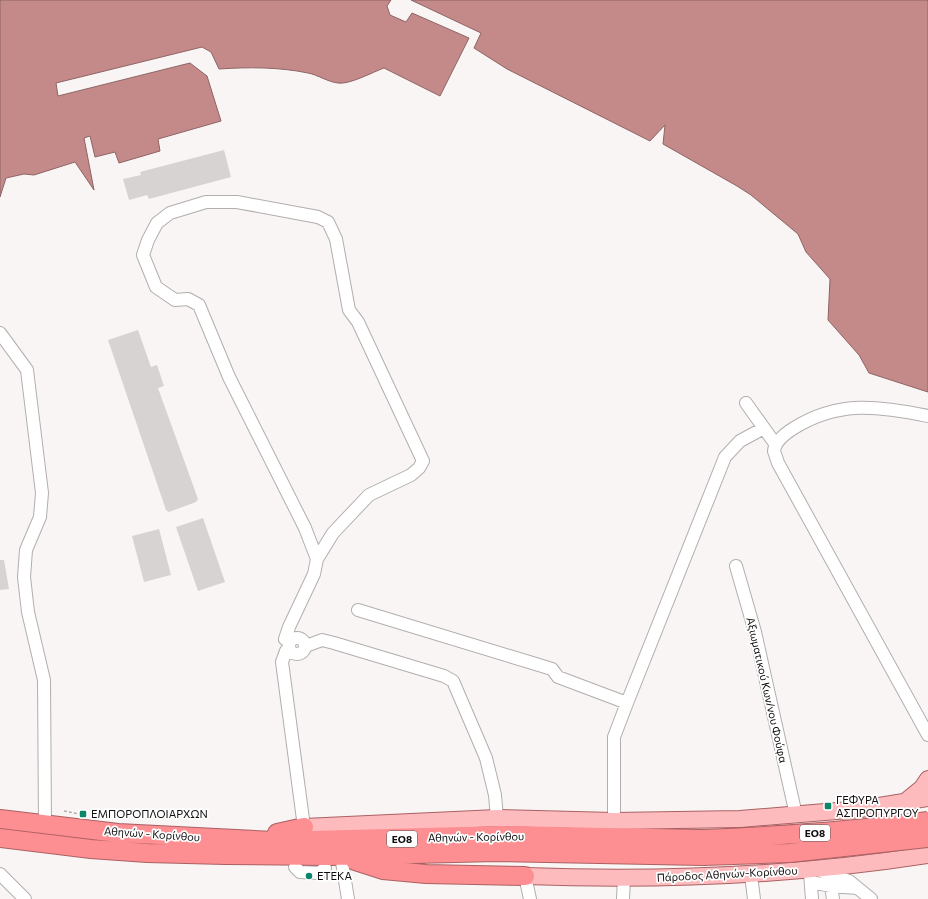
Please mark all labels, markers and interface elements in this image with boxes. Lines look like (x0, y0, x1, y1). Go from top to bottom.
street label: Αξιωματικού Κων/νου Φούφα (744, 616, 791, 764)
place label: ΓΕΦΥΡΑ ΑΣΠΡΟΠΥΡΓΟΥ (836, 793, 919, 819)
marker: ΓΕΦΥΡΑ ΑΣΠΡΟΠΥΡΓΟΥ (823, 801, 833, 811)
place label: ΕΜΠΟΡΟΠΛΟΙΑΡΧΩΝ (91, 807, 208, 820)
marker: ΕΜΠΟΡΟΠΛΟΙΑΡΧΩΝ (78, 809, 88, 819)
street label: Αθηνών - Κορίνθου (104, 824, 201, 843)
road number: ΕΟ8 (800, 825, 830, 841)
street label: Αθηνών - Κορίνθου (428, 829, 524, 844)
road number: ΕΟ8 (387, 831, 417, 847)
street label: Πάροδος Αθηνών-Κορίνθου (656, 863, 798, 884)
place label: ΕΤΕΚΑ (317, 869, 352, 882)
marker: ΕΤΕΚΑ (304, 871, 314, 881)

